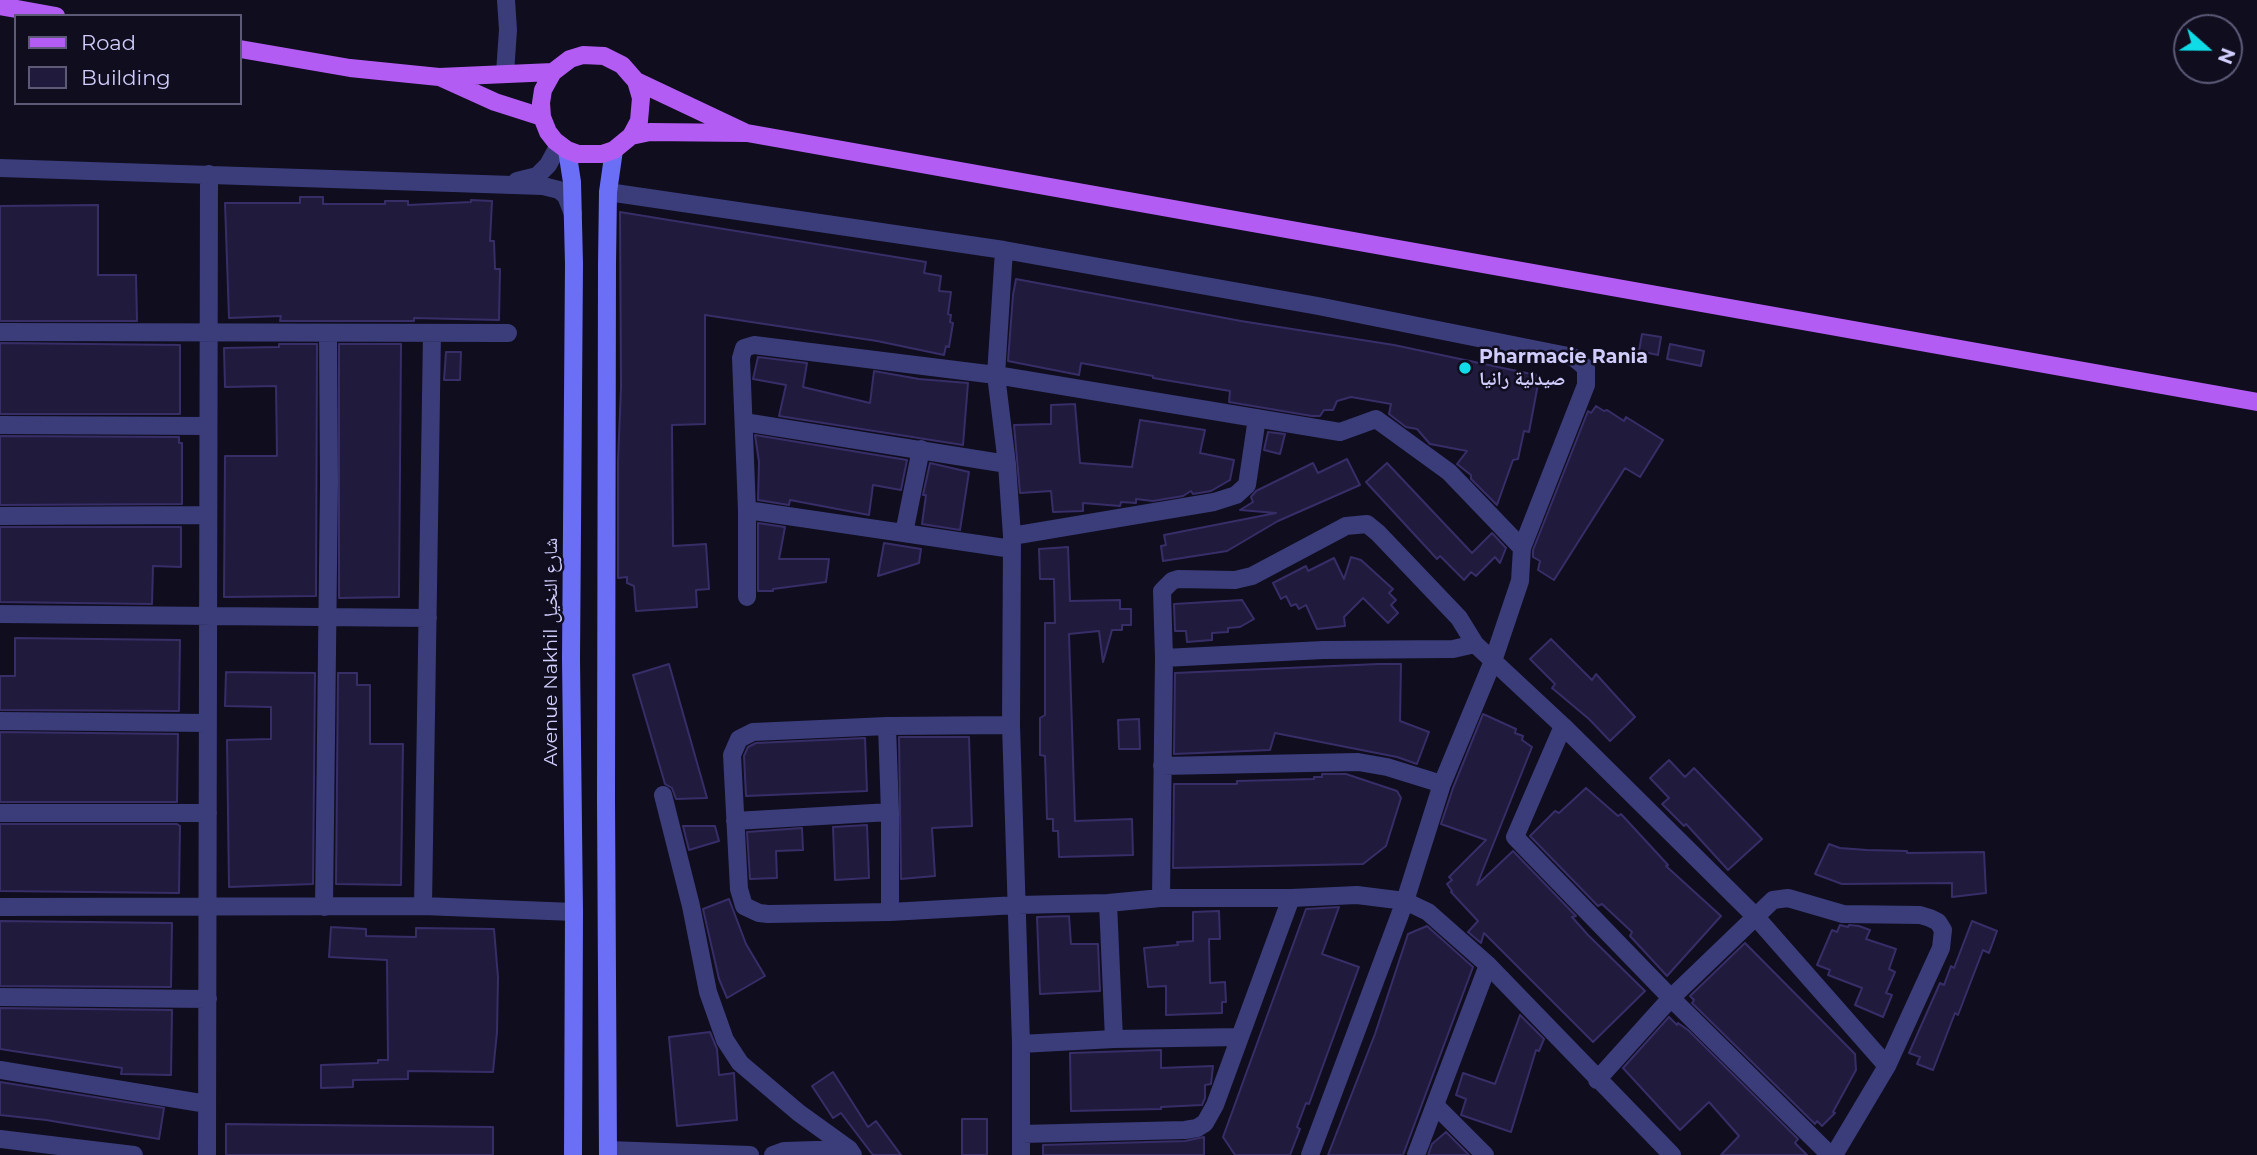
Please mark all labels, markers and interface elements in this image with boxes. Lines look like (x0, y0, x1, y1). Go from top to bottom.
legend (14, 14, 242, 105)
north arrow (2173, 14, 2243, 84)
text: Road (81, 30, 136, 55)
text: N (2213, 45, 2240, 67)
text: Building (81, 65, 171, 90)
place label: Pharmacie Rania صيدلية رانيا (1479, 346, 1648, 390)
marker: Pharmacie Rania صيدلية رانيا (1457, 360, 1473, 376)
street label: Avenue Nakhil شارع النخيل (540, 538, 562, 766)

